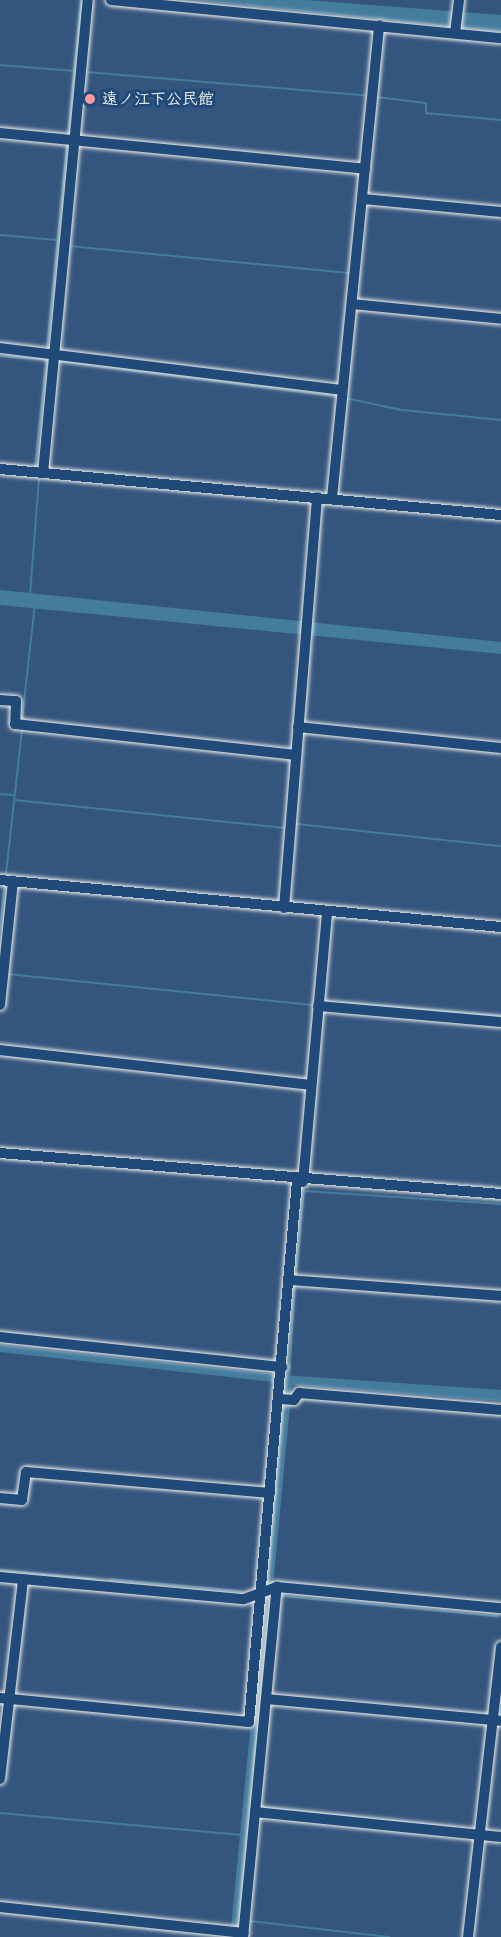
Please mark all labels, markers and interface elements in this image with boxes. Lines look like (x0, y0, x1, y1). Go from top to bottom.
place label: 遠ノ江下公民館 (102, 89, 214, 109)
marker: 遠ノ江下公民館 (83, 92, 97, 106)

